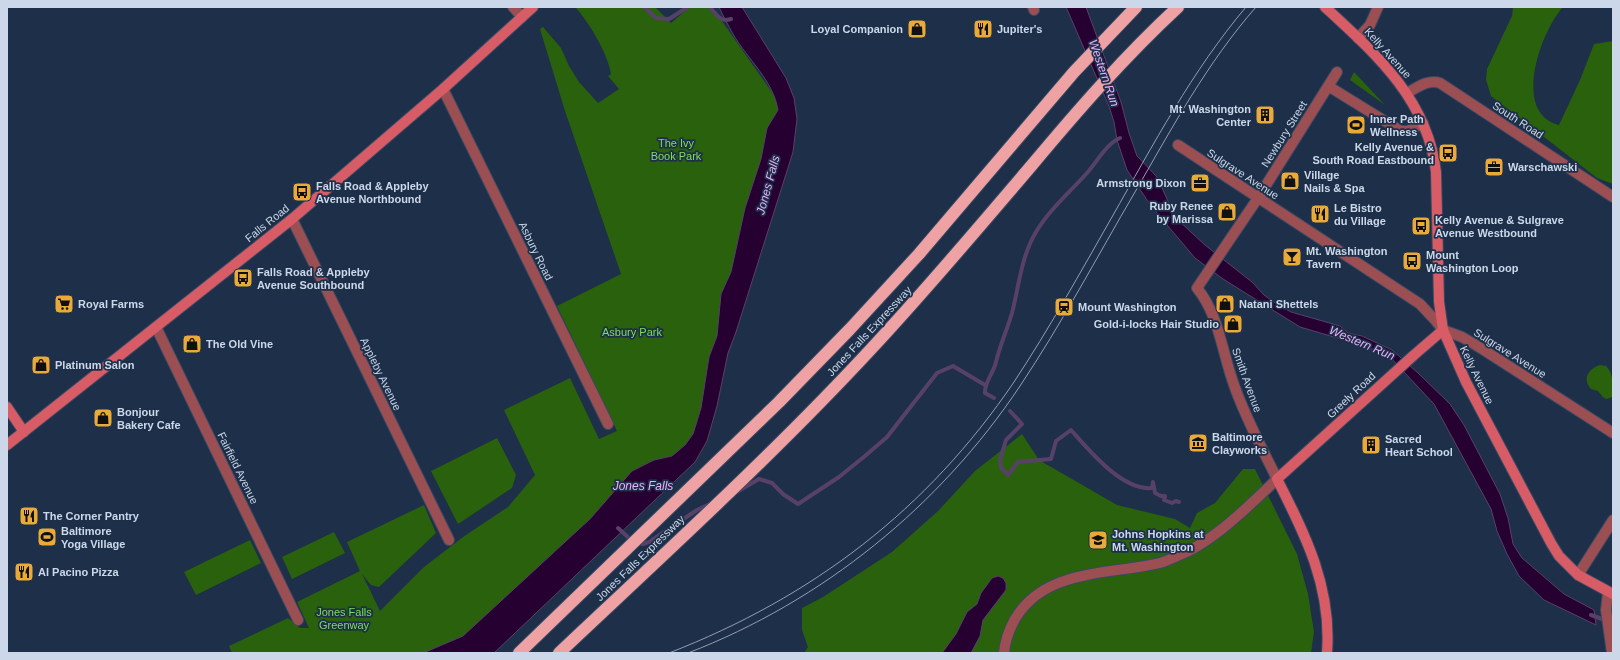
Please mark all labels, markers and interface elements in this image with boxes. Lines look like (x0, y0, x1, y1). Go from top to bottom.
shop icon: Loyal Companion (906, 18, 928, 40)
restaurant icon: Jupiter's (972, 18, 994, 40)
place label: Loyal Companion (811, 23, 903, 35)
place label: Jupiter's (997, 23, 1042, 35)
street label: Kelly Avenue (1362, 25, 1414, 81)
water label: Western Run (1086, 38, 1122, 109)
street label: Newbury Street (1259, 99, 1309, 169)
street label: South Road (1490, 99, 1546, 141)
place label: Mt. Washington Center (1170, 103, 1252, 128)
building icon: Mt. Washington Center (1254, 104, 1276, 126)
place label: Inner Path Wellness (1370, 113, 1424, 138)
sports icon: Inner Path Wellness (1345, 114, 1367, 136)
park label: The Ivy Book Park (651, 137, 702, 162)
place label: Kelly Avenue & South Road Eastbound (1312, 141, 1434, 166)
bus stop icon: Kelly Avenue & South Road Eastbound (1437, 142, 1459, 164)
street label: Sulgrave Avenue (1205, 146, 1281, 202)
water label: Jones Falls (753, 154, 783, 217)
office icon: Warschawski (1483, 156, 1505, 178)
place label: Warschawski (1508, 161, 1577, 173)
place label: Village Nails & Spa (1304, 169, 1365, 194)
shop icon: Village Nails & Spa (1279, 170, 1301, 192)
office icon: Armstrong Dixon (1189, 172, 1211, 194)
place label: Armstrong Dixon (1096, 177, 1186, 189)
place label: Falls Road & Appleby Avenue Northbound (316, 180, 430, 205)
bus stop icon: Falls Road & Appleby Avenue Northbound (291, 181, 313, 203)
place label: Ruby Renee by Marissa (1149, 200, 1214, 225)
shop icon: Ruby Renee by Marissa (1216, 201, 1238, 223)
street label: Falls Road (243, 202, 291, 244)
place label: Le Bistro du Village (1334, 202, 1386, 227)
restaurant icon: Le Bistro du Village (1309, 203, 1331, 225)
place label: Kelly Avenue & Sulgrave Avenue Westbound (1435, 214, 1564, 239)
bus stop icon: Kelly Avenue & Sulgrave Avenue Westbound (1410, 215, 1432, 237)
street label: Asbury Road (517, 220, 555, 282)
place label: Mt. Washington Tavern (1306, 245, 1388, 270)
bar icon: Mt. Washington Tavern (1281, 246, 1303, 268)
place label: Mount Washington Loop (1426, 249, 1519, 274)
bus stop icon: Mount Washington Loop (1401, 250, 1423, 272)
place label: Falls Road & Appleby Avenue Southbound (257, 266, 371, 291)
bus stop icon: Falls Road & Appleby Avenue Southbound (232, 267, 254, 289)
street label: Jones Falls Expressway (824, 283, 914, 378)
supermarket icon: Royal Farms (53, 293, 75, 315)
shop icon: Natani Shettels (1214, 293, 1236, 315)
station icon: Mount Washington (1053, 296, 1075, 318)
place label: Royal Farms (78, 298, 144, 310)
place label: Natani Shettels (1239, 298, 1318, 310)
place label: Mount Washington (1078, 301, 1177, 313)
shop icon: Gold-i-locks Hair Studio (1222, 313, 1244, 335)
place label: Gold-i-locks Hair Studio (1094, 318, 1219, 330)
water label: Western Run (1327, 323, 1397, 363)
park label: Asbury Park (602, 326, 662, 338)
street label: Sulgrave Avenue (1472, 326, 1548, 380)
shop icon: The Old Vine (181, 333, 203, 355)
street label: Appleby Avenue (358, 336, 404, 412)
place label: The Old Vine (206, 338, 273, 350)
street label: Kelly Avenue (1458, 344, 1496, 406)
street label: Smith Avenue (1230, 346, 1264, 414)
shop icon: Platinum Salon (30, 354, 52, 376)
place label: Platinum Salon (55, 359, 135, 371)
street label: Greely Road (1324, 370, 1378, 420)
place label: Bonjour Bakery Cafe (117, 406, 181, 431)
shop icon: Bonjour Bakery Cafe (92, 407, 114, 429)
street label: Fairfield Avenue (215, 430, 261, 506)
place label: Baltimore Clayworks (1212, 431, 1267, 456)
museum icon: Baltimore Clayworks (1187, 432, 1209, 454)
place label: Sacred Heart School (1385, 433, 1453, 458)
building icon: Sacred Heart School (1360, 434, 1382, 456)
water label: Jones Falls (612, 479, 673, 493)
restaurant icon: The Corner Pantry (18, 505, 40, 527)
place label: The Corner Pantry (43, 510, 140, 522)
street label: Jones Falls Expressway (593, 512, 687, 603)
place label: Baltimore Yoga Village (61, 525, 125, 550)
sports icon: Baltimore Yoga Village (36, 526, 58, 548)
place label: Johns Hopkins at Mt. Washington (1112, 528, 1204, 553)
school or university icon: Johns Hopkins at Mt. Washington (1087, 529, 1109, 551)
restaurant icon: Al Pacino Pizza (13, 561, 35, 583)
place label: Al Pacino Pizza (38, 566, 120, 578)
park label: Jones Falls Greenway (316, 606, 372, 631)

